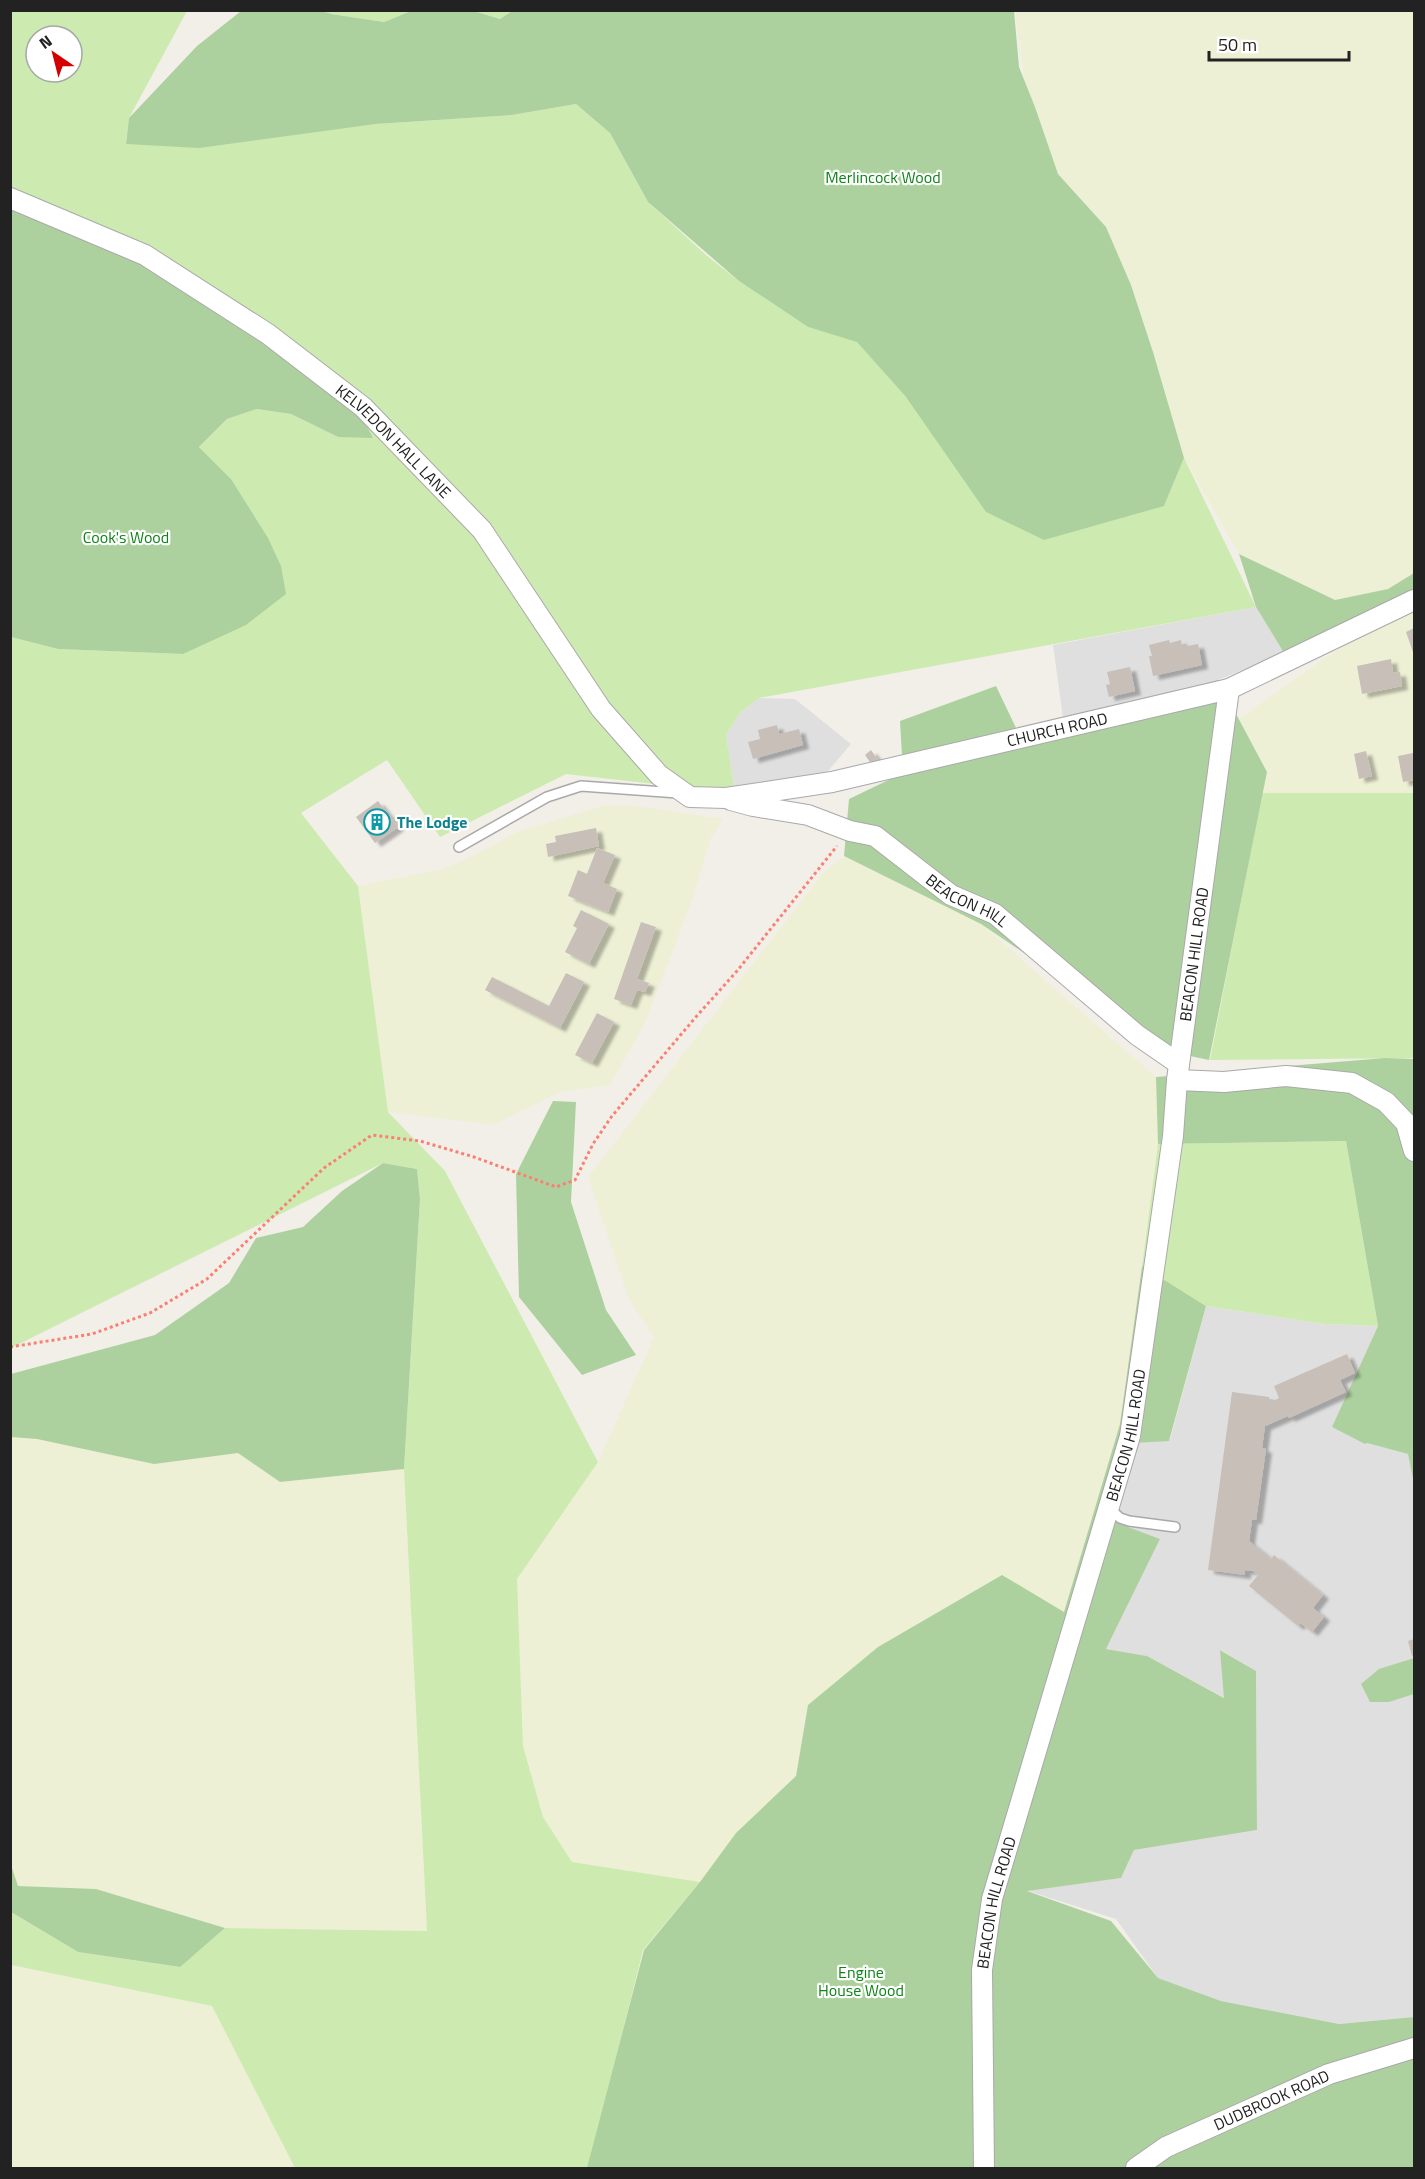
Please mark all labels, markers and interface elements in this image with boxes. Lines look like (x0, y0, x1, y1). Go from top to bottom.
north arrow (24, 24, 84, 84)
scale bar (1209, 24, 1348, 62)
text: N (34, 29, 57, 55)
text: 50 m (1218, 31, 1257, 58)
park label: Merlincock Wood (825, 165, 941, 189)
street label: KELVEDON HALL LANE (331, 378, 457, 504)
park label: Cook's Wood (83, 525, 169, 549)
street label: CHURCH ROAD (1004, 706, 1110, 753)
building icon: The Lodge (362, 807, 392, 837)
place label: The Lodge (397, 810, 468, 834)
street label: BEACON HILL (921, 868, 1014, 933)
street label: BEACON HILL ROAD (1173, 886, 1215, 1023)
street label: BEACON HILL ROAD (1099, 1367, 1151, 1504)
street label: BEACON HILL ROAD (970, 1833, 1022, 1970)
park label: Engine House Wood (818, 1960, 904, 2002)
street label: DUDBROOK ROAD (1210, 2063, 1333, 2136)

